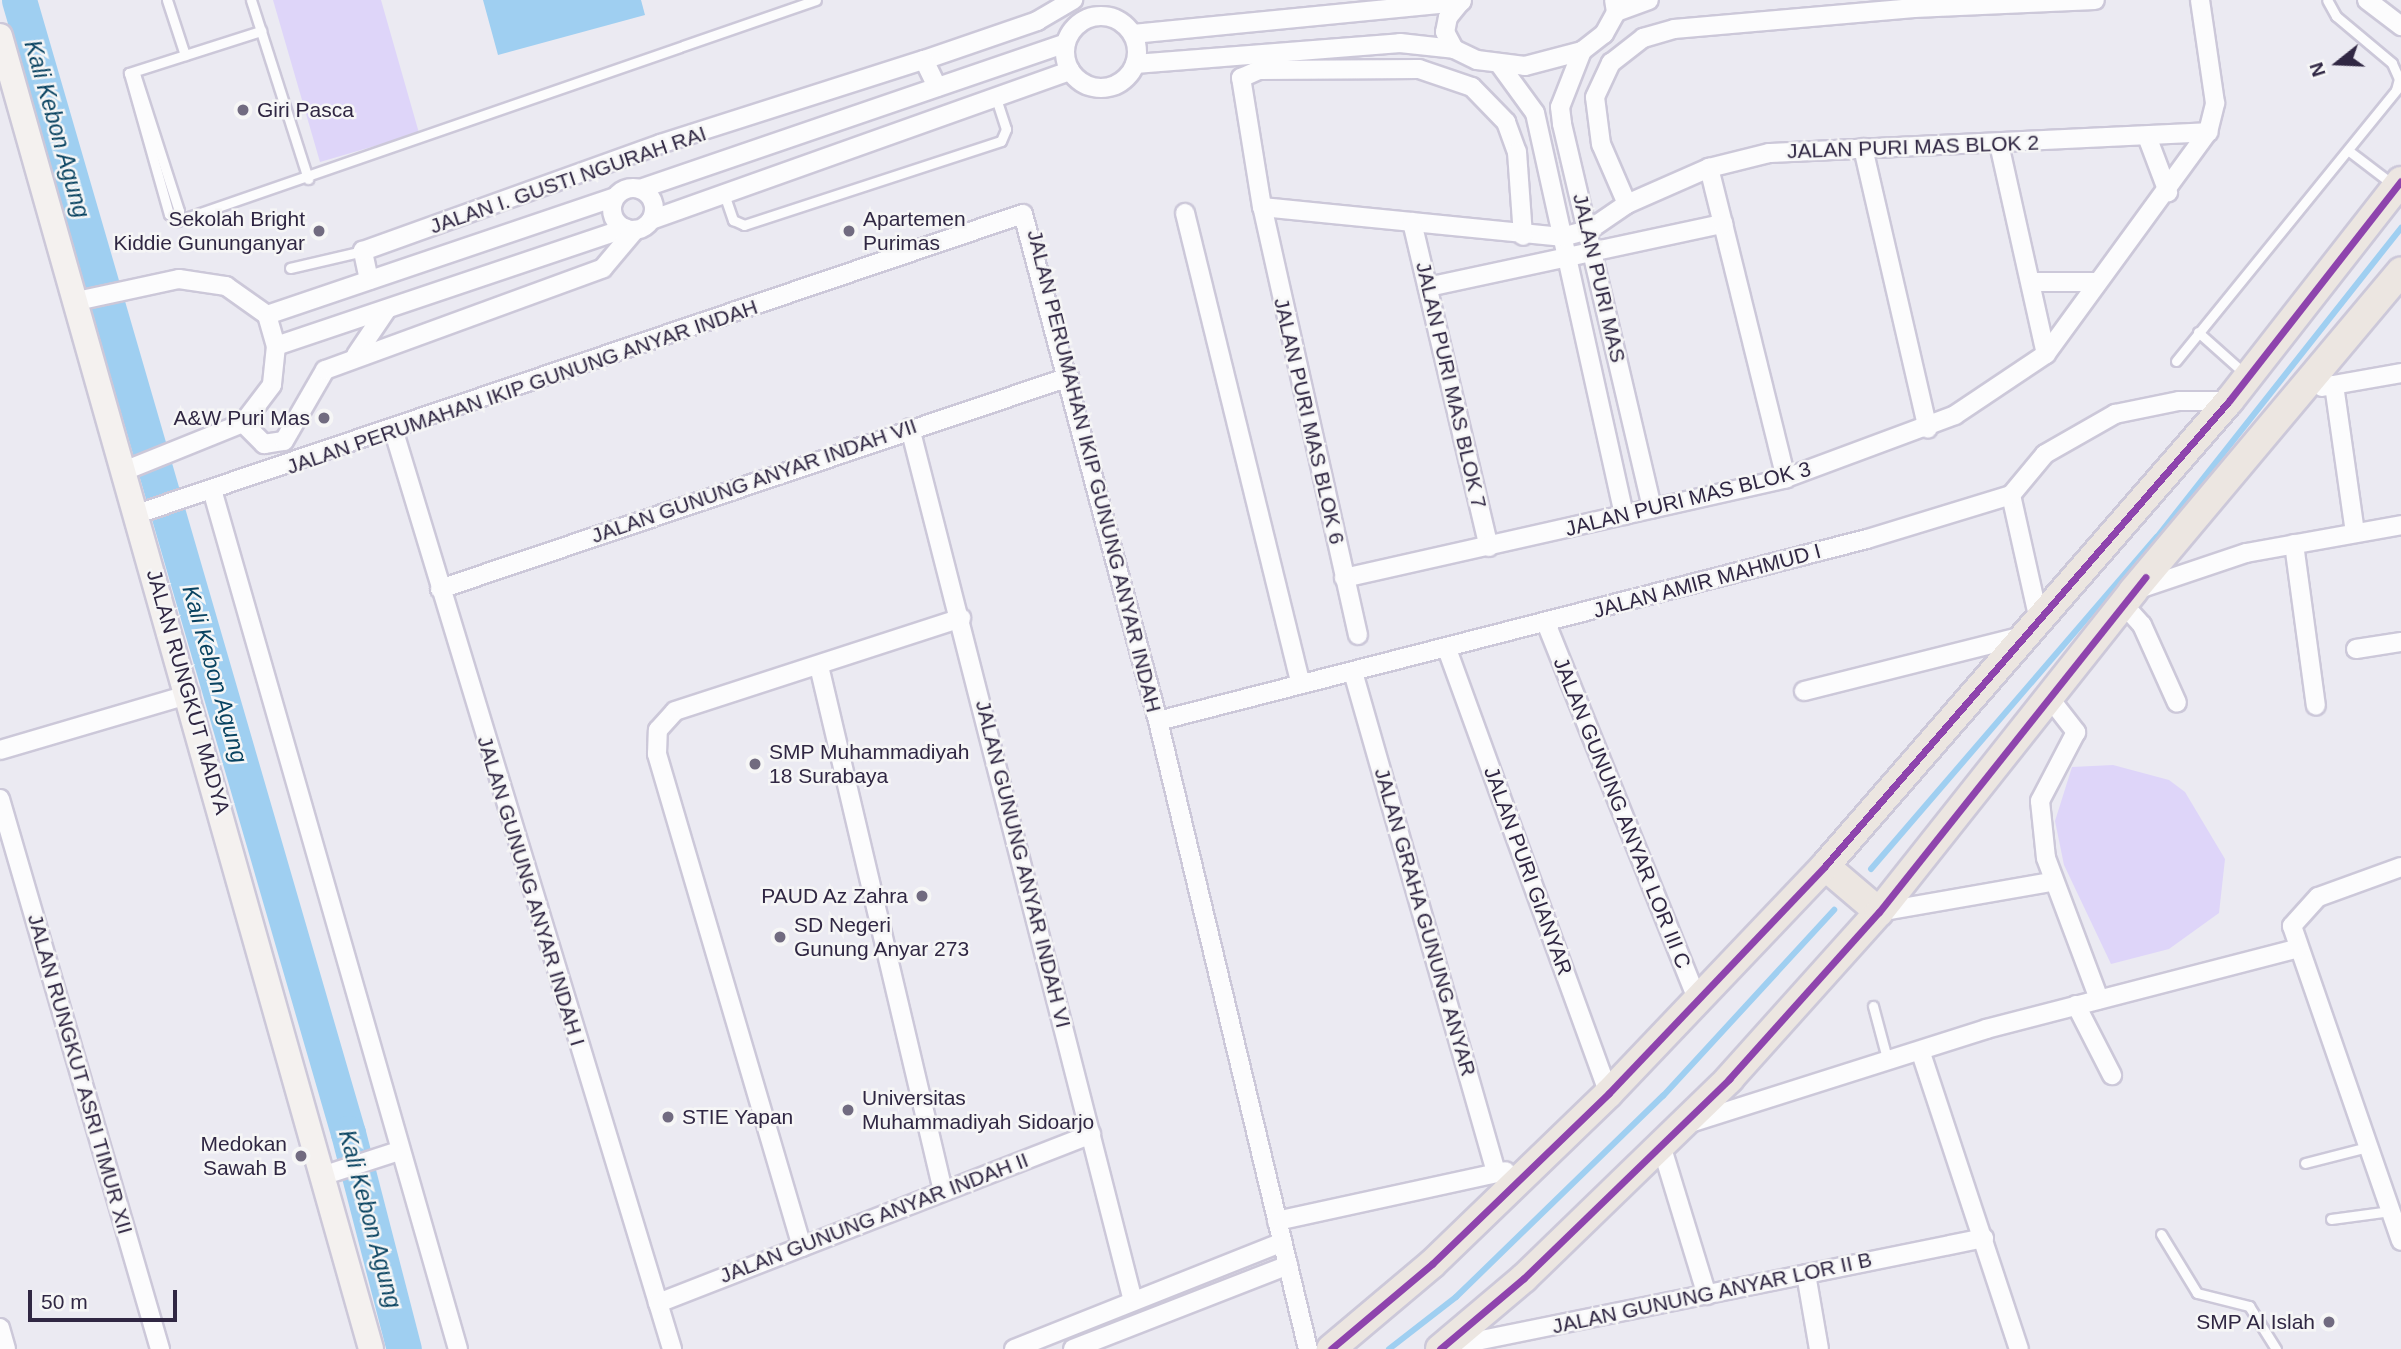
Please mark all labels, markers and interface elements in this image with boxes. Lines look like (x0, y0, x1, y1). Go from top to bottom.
north arrow (2303, 28, 2373, 98)
water label: Kali Kebon Agung (18, 37, 96, 221)
text: N (2305, 60, 2330, 79)
place label: Giri Pasca (257, 97, 354, 123)
marker: Giri Pasca (235, 102, 251, 118)
street label: JALAN I. GUSTI NGURAH RAI (427, 121, 709, 239)
street label: JALAN PURI MAS BLOK 2 (1787, 130, 2039, 164)
street label: JALAN PURI MAS (1567, 191, 1631, 365)
place label: Sekolah Bright Kiddie Gununganyar (114, 206, 305, 256)
place label: Apartemen Purimas (863, 206, 966, 256)
marker: Sekolah Bright Kiddie Gununganyar (311, 223, 327, 239)
marker: Apartemen Purimas (841, 223, 857, 239)
street label: JALAN PERUMAHAN IKIP GUNUNG ANYAR INDAH (1022, 226, 1166, 716)
street label: JALAN PURI MAS BLOK 7 (1410, 259, 1492, 511)
street label: JALAN PERUMAHAN IKIP GUNUNG ANYAR INDAH (283, 294, 761, 480)
street label: JALAN PURI MAS BLOK 6 (1268, 295, 1350, 547)
place label: A&W Puri Mas (173, 405, 310, 431)
marker: A&W Puri Mas (316, 410, 332, 426)
street label: JALAN GUNUNG ANYAR INDAH VII (587, 413, 921, 549)
street label: JALAN PURI MAS BLOK 3 (1563, 456, 1813, 542)
street label: JALAN AMIR MAHMUD I (1590, 538, 1824, 624)
street label: JALAN RUNGKUT MADYA (141, 566, 235, 818)
water label: Kali Kebon Agung (176, 582, 254, 766)
street label: JALAN GUNUNG ANYAR LOR III C (1548, 653, 1696, 973)
street label: JALAN GUNUNG ANYAR INDAH VI (970, 697, 1076, 1031)
street label: JALAN GUNUNG ANYAR INDAH I (472, 732, 590, 1050)
place label: SMP Muhammadiyah 18 Surabaya (769, 739, 970, 789)
marker: SMP Muhammadiyah 18 Surabaya (747, 756, 763, 772)
street label: JALAN PURI GIANYAR (1479, 763, 1577, 979)
street label: JALAN GRAHA GUNUNG ANYAR (1369, 764, 1481, 1080)
place label: PAUD Az Zahra (760, 883, 908, 909)
marker: PAUD Az Zahra (914, 888, 930, 904)
street label: JALAN RUNGKUT ASRI TIMUR XII (22, 910, 138, 1238)
place label: SD Negeri Gunung Anyar 273 (794, 912, 970, 962)
marker: SD Negeri Gunung Anyar 273 (772, 929, 788, 945)
place label: Universitas Muhammadiyah Sidoarjo (862, 1085, 1094, 1135)
marker: Universitas Muhammadiyah Sidoarjo (840, 1102, 856, 1118)
place label: STIE Yapan (682, 1104, 794, 1130)
marker: STIE Yapan (660, 1109, 676, 1125)
water label: Kali Kebon Agung (333, 1126, 407, 1312)
place label: Medokan Sawah B (201, 1131, 287, 1181)
street label: JALAN GUNUNG ANYAR INDAH II (716, 1147, 1032, 1289)
marker: Medokan Sawah B (293, 1148, 309, 1164)
street label: JALAN GUNUNG ANYAR LOR II B (1549, 1247, 1875, 1339)
scale bar (32, 1276, 180, 1320)
text: 50 m (41, 1290, 88, 1313)
place label: SMP Al Islah (2195, 1309, 2315, 1335)
marker: SMP Al Islah (2321, 1314, 2337, 1330)

